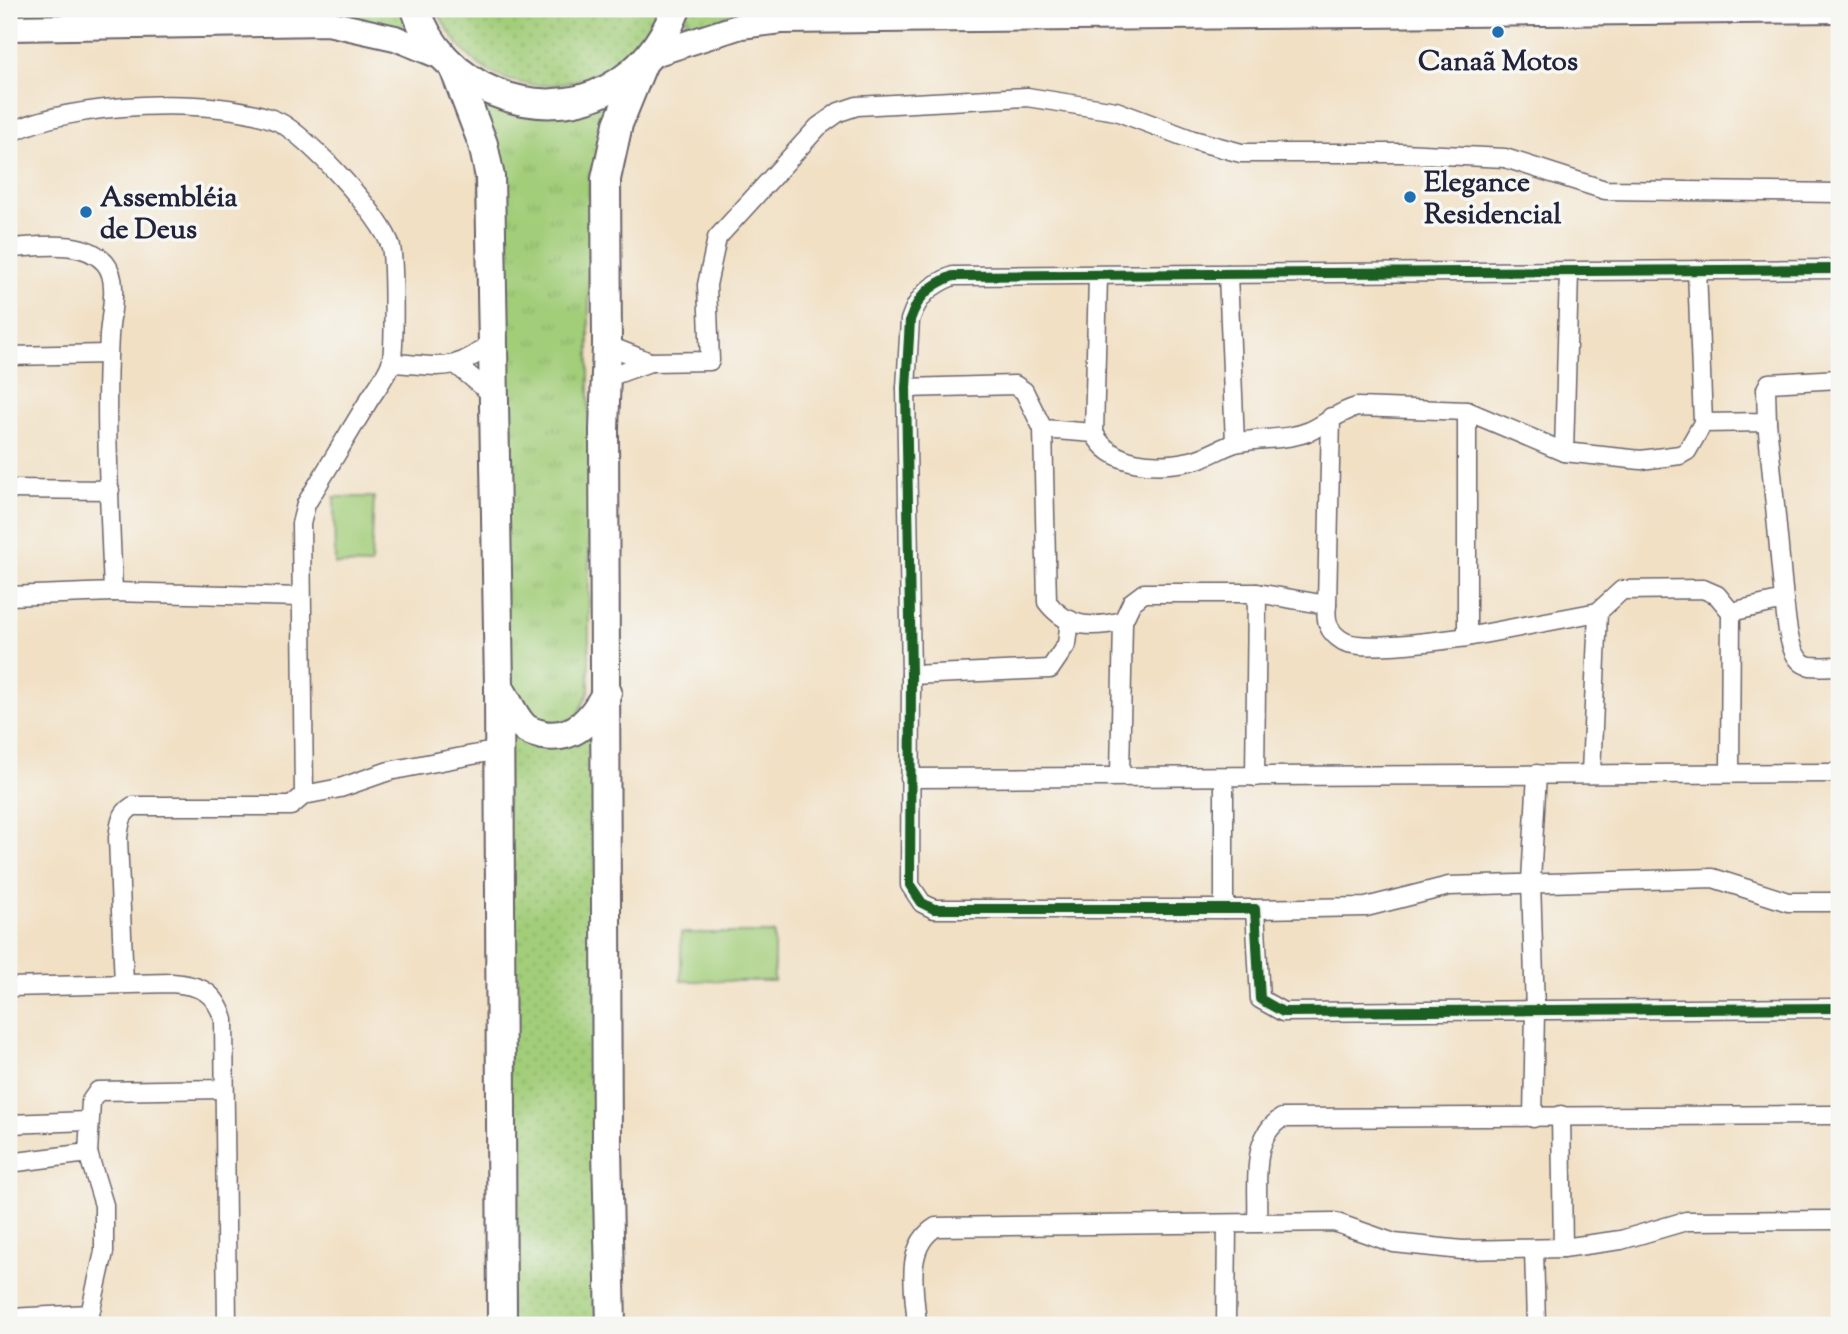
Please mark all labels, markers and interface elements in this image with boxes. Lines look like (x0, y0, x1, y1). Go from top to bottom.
marker: Canaã Motos (1490, 24, 1506, 40)
place label: Canaã Motos (1418, 43, 1578, 83)
place label: Elegance Residencial (1424, 164, 1562, 236)
place label: Assembléia de Deus (100, 179, 237, 251)
marker: Elegance Residencial (1402, 189, 1418, 205)
marker: Assembléia de Deus (78, 204, 94, 220)

